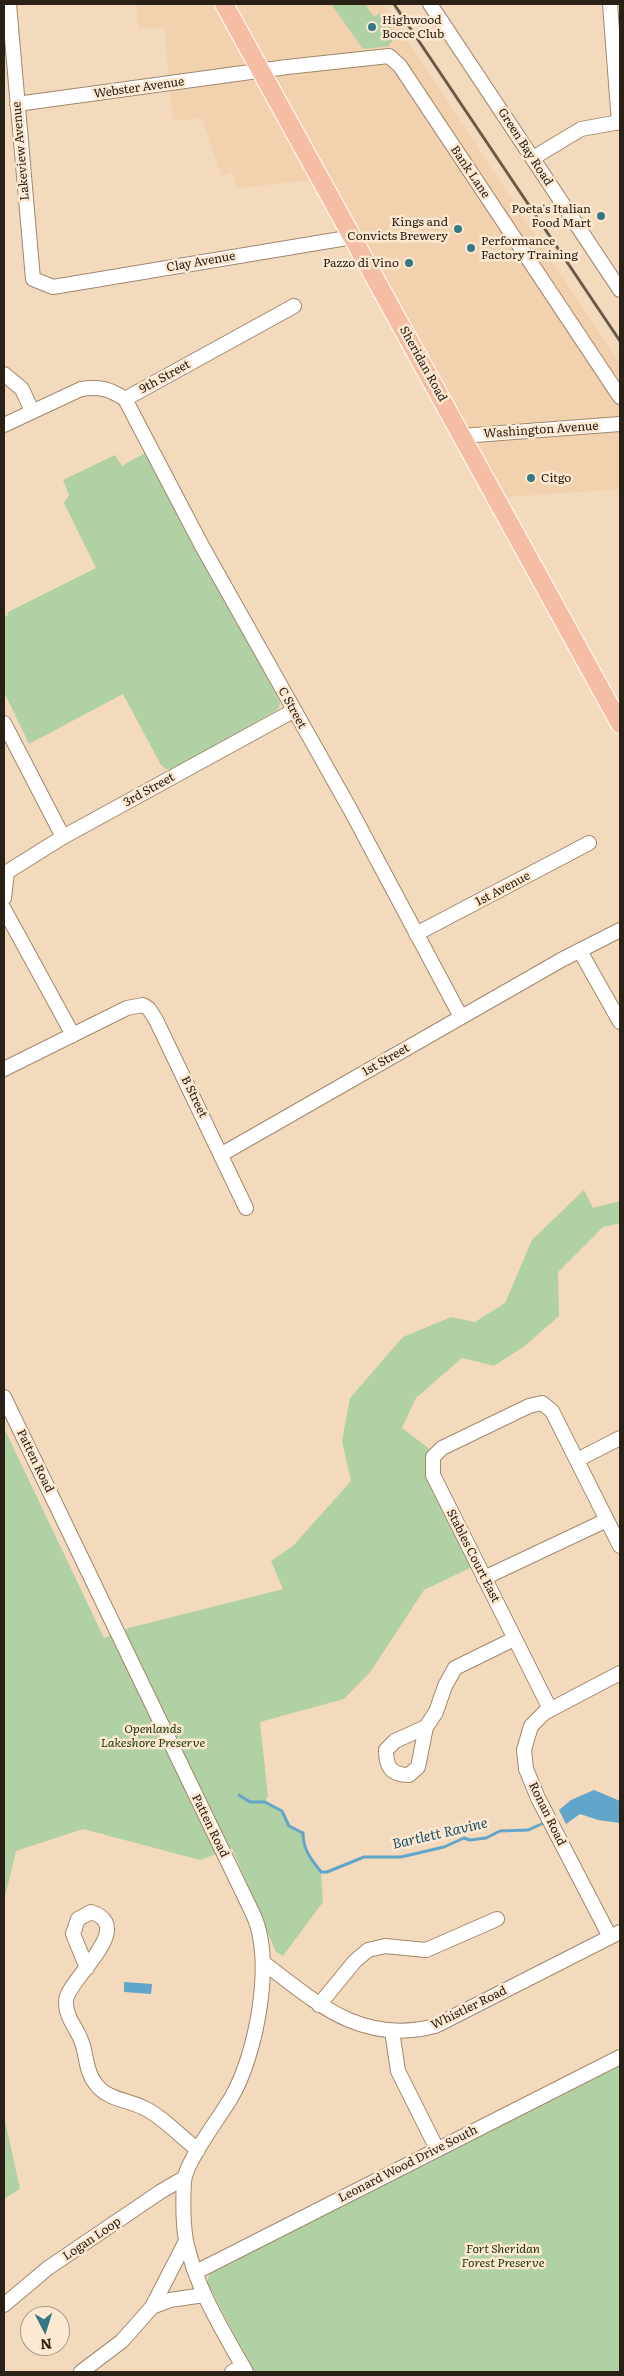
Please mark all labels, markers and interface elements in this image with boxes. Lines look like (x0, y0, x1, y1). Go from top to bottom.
place label: Highwood Bocce Club (382, 13, 444, 41)
marker: Highwood Bocce Club (366, 21, 378, 33)
street label: Webster Avenue (93, 75, 185, 101)
street label: Lakeview Avenue (9, 101, 33, 201)
street label: Green Bay Road (495, 106, 555, 188)
street label: Bank Lane (447, 143, 493, 201)
place label: Poeta's Italian Food Mart (512, 202, 591, 230)
marker: Poeta's Italian Food Mart (595, 210, 607, 222)
place label: Kings and Convicts Brewery (347, 215, 448, 243)
marker: Kings and Convicts Brewery (452, 223, 464, 235)
place label: Performance Factory Training (481, 234, 578, 262)
marker: Performance Factory Training (465, 242, 477, 254)
street label: Clay Avenue (166, 249, 236, 275)
place label: Pazzo di Vino (323, 256, 399, 270)
marker: Pazzo di Vino (403, 257, 415, 269)
street label: Sheridan Road (396, 324, 450, 404)
street label: 9th Street (137, 357, 193, 397)
street label: Washington Avenue (483, 419, 599, 441)
place label: Citgo (541, 471, 571, 485)
marker: Citgo (525, 472, 537, 484)
street label: C Street (275, 685, 309, 731)
street label: 3rd Street (121, 770, 177, 810)
street label: 1st Avenue (473, 869, 533, 909)
street label: 1st Street (360, 1041, 412, 1079)
street label: B Street (178, 1074, 210, 1120)
street label: Patten Road (14, 1427, 56, 1495)
street label: Stables Court East (443, 1507, 503, 1605)
park label: Openlands Lakeshore Preserve (101, 1722, 205, 1750)
street label: Ronan Road (525, 1780, 569, 1848)
street label: Patten Road (189, 1792, 231, 1860)
water label: Bartlett Ravine (391, 1815, 489, 1853)
street label: Whistler Road (429, 1983, 509, 2033)
street label: Leonard Wood Drive South (336, 2123, 480, 2205)
street label: Logan Loop (60, 2214, 124, 2264)
park label: Fort Sheridan Forest Preserve (462, 2242, 544, 2270)
north arrow (20, 2306, 70, 2356)
text: N (39, 2334, 53, 2355)

